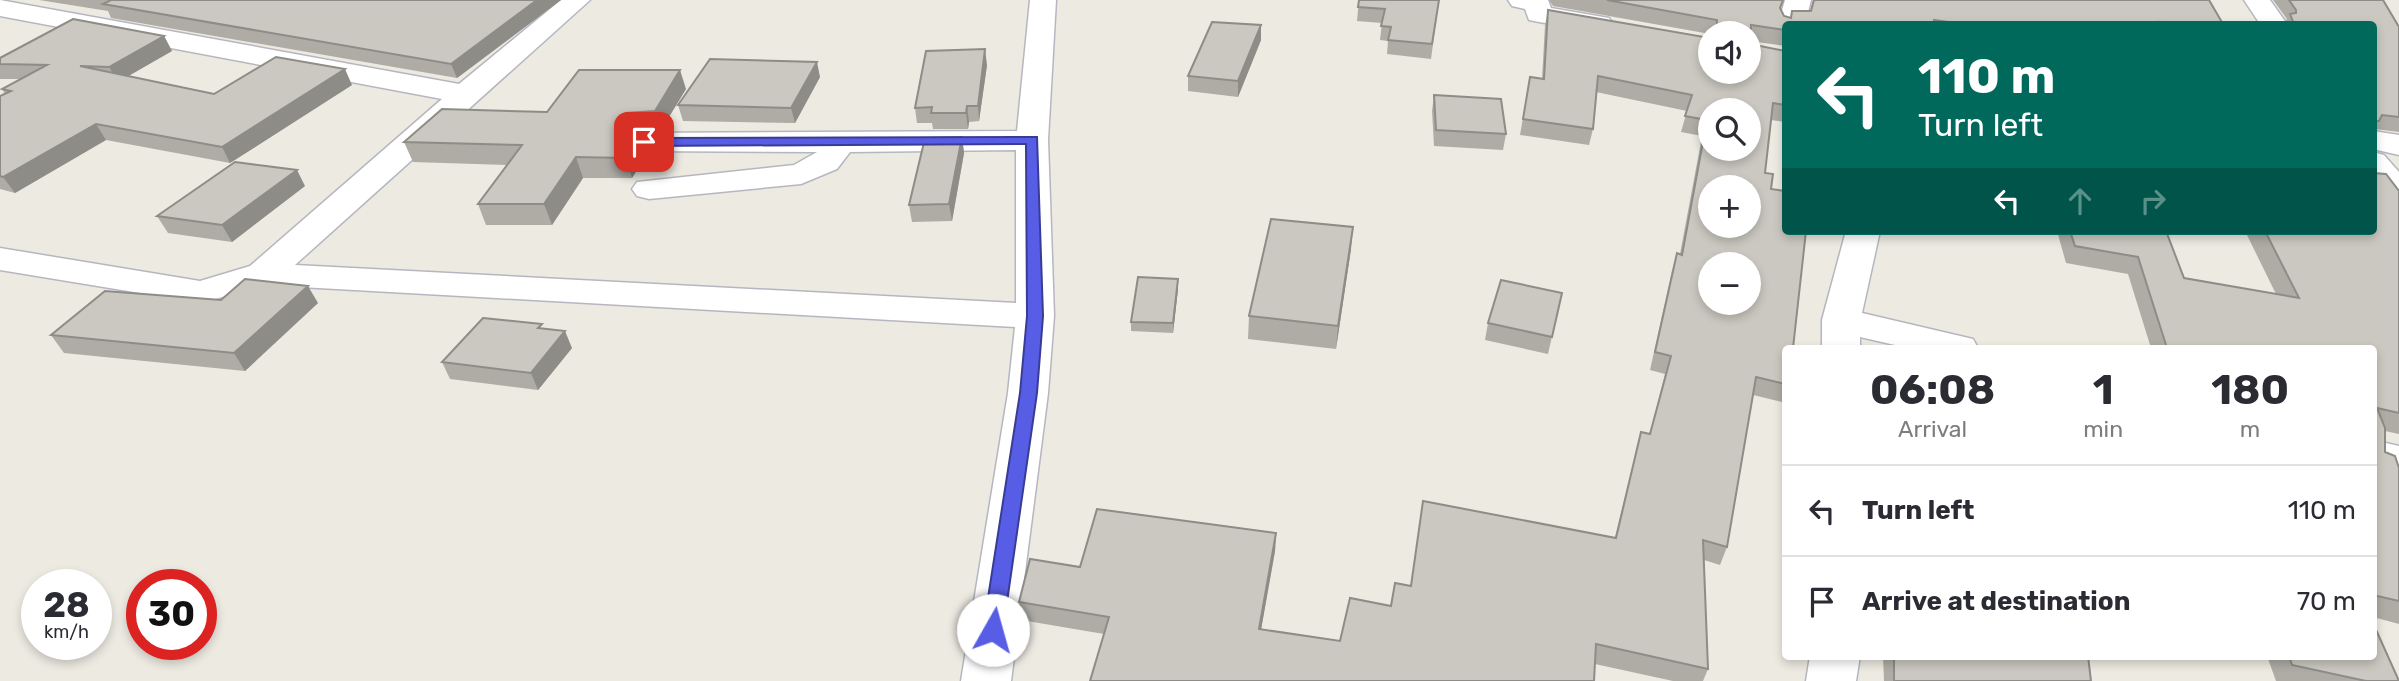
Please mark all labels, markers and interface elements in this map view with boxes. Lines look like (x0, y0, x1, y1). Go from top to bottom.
map controls (1698, 21, 1761, 315)
button: sound (1698, 21, 1761, 84)
text: 110 m (1918, 47, 2055, 105)
icon: left (1803, 49, 1894, 140)
button: search (1698, 98, 1761, 161)
text: Turn left (1918, 106, 2043, 144)
pin (614, 112, 674, 172)
icon: arrive (625, 123, 663, 161)
button: + (1698, 175, 1761, 238)
icon: left (1988, 182, 2026, 220)
icon: ahead (2061, 182, 2099, 220)
icon: right (2134, 182, 2172, 220)
button: − (1698, 252, 1761, 315)
text: 06:08 (1870, 365, 1995, 415)
text: 1 (2093, 365, 2114, 415)
text: 180 (2211, 365, 2289, 415)
text: Arrival (1898, 415, 1967, 443)
text: min (2083, 415, 2123, 443)
text: m (2240, 415, 2260, 443)
icon: left (1803, 492, 1841, 530)
text: Turn left (1862, 495, 1974, 526)
text: 110 m (2288, 495, 2356, 526)
speed limit sign: 30 (126, 569, 217, 660)
icon: arrive (1803, 583, 1841, 621)
text: 28 (43, 584, 90, 626)
text: Arrive at destination (1862, 586, 2130, 617)
text: 70 m (2297, 586, 2356, 617)
position arrow (956, 593, 1030, 667)
text: km/h (44, 621, 89, 643)

